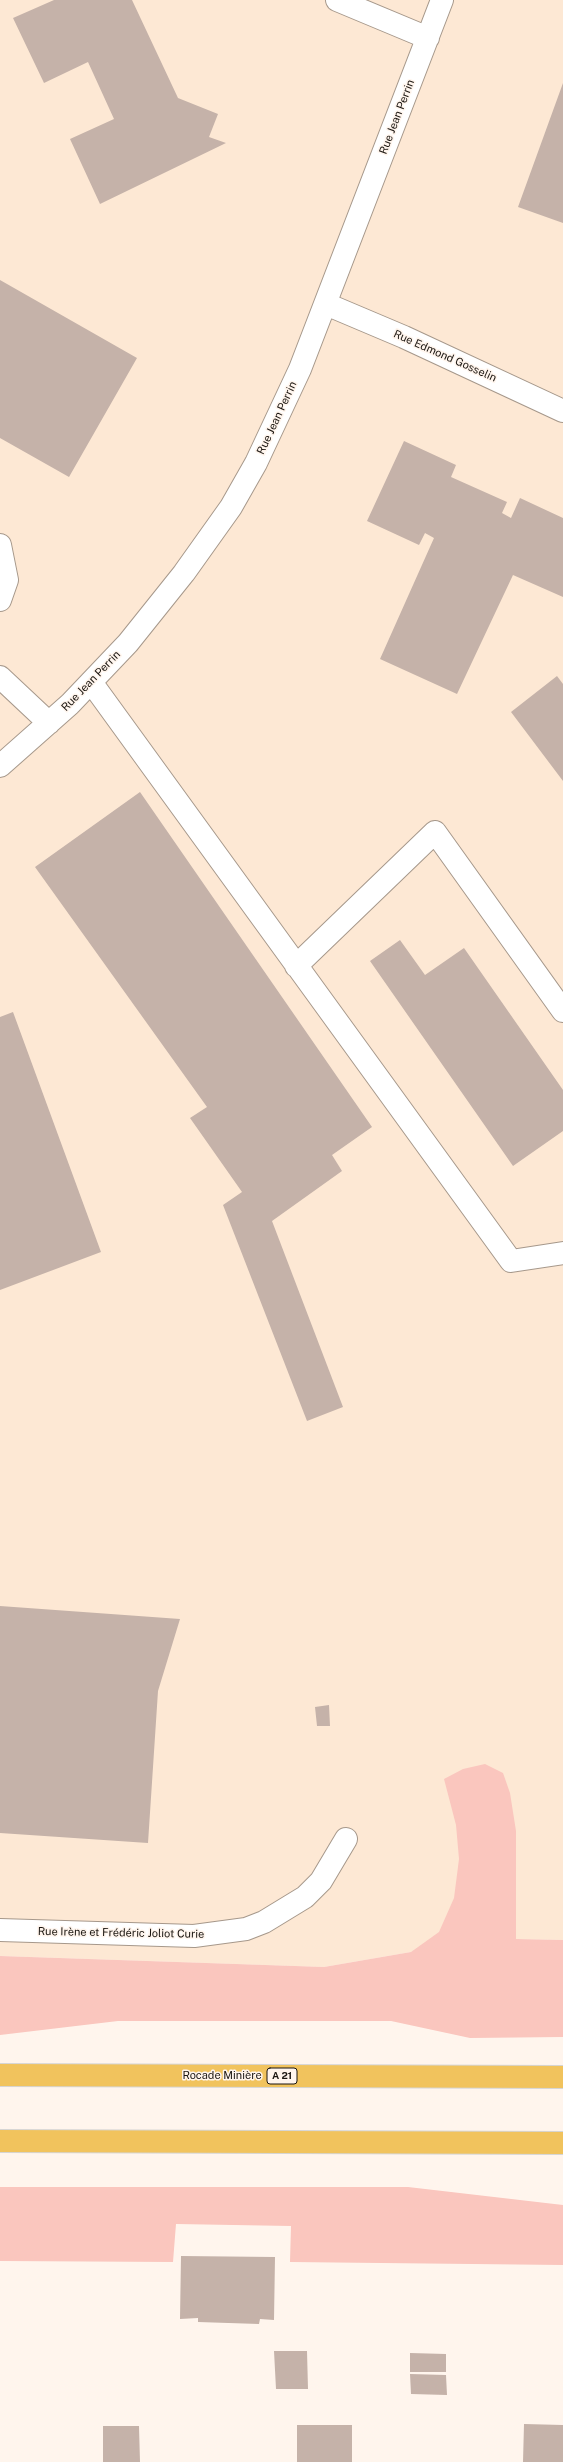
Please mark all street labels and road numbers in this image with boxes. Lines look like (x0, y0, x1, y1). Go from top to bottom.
street label: Rue Jean Perrin (377, 78, 417, 156)
street label: Rue Edmond Gosselin (391, 327, 499, 385)
street label: Rue Jean Perrin (254, 379, 300, 457)
street label: Rue Jean Perrin (59, 648, 123, 714)
street label: Rue Irène et Frédéric Joliot Curie (38, 1925, 204, 1941)
road number: A 21 (267, 2068, 297, 2084)
street label: Rocade Minière (182, 2069, 262, 2083)

